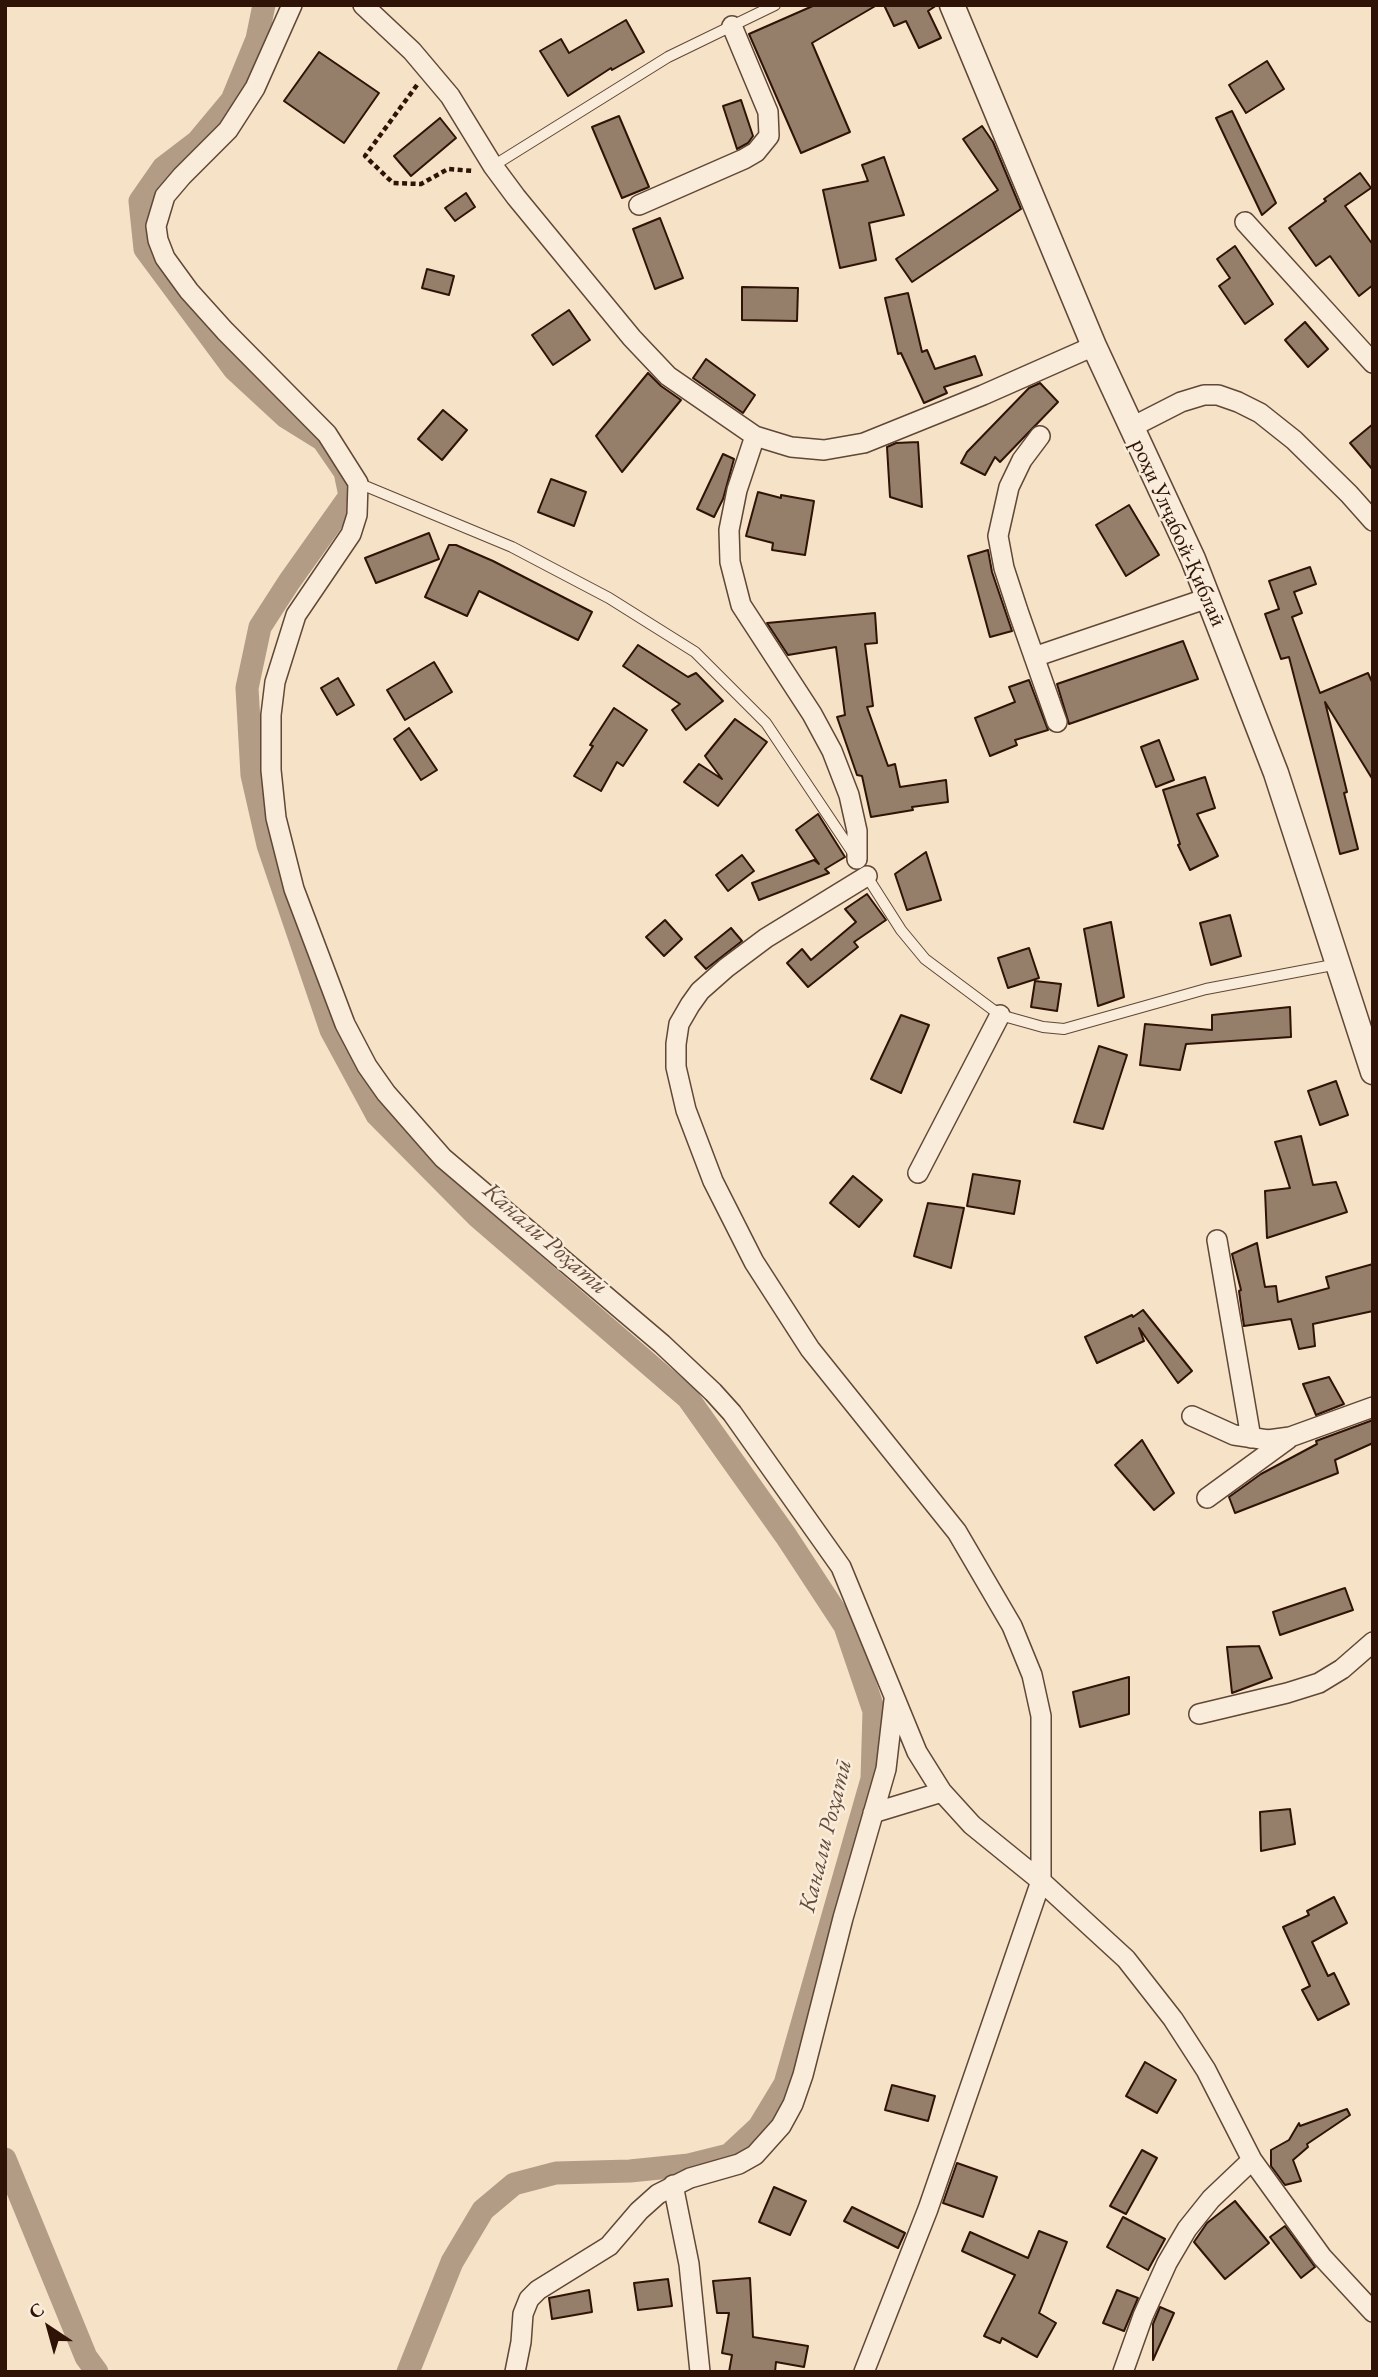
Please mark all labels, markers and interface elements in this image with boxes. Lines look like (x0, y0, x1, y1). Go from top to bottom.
street label: роҳи Улҷабой-Қиблаӣ (1124, 435, 1232, 631)
water label: Канали Роҳатӣ (476, 1177, 614, 1301)
water label: Канали Роҳатӣ (793, 1757, 859, 1915)
north arrow (14, 2293, 84, 2363)
text: С (24, 2297, 49, 2325)

